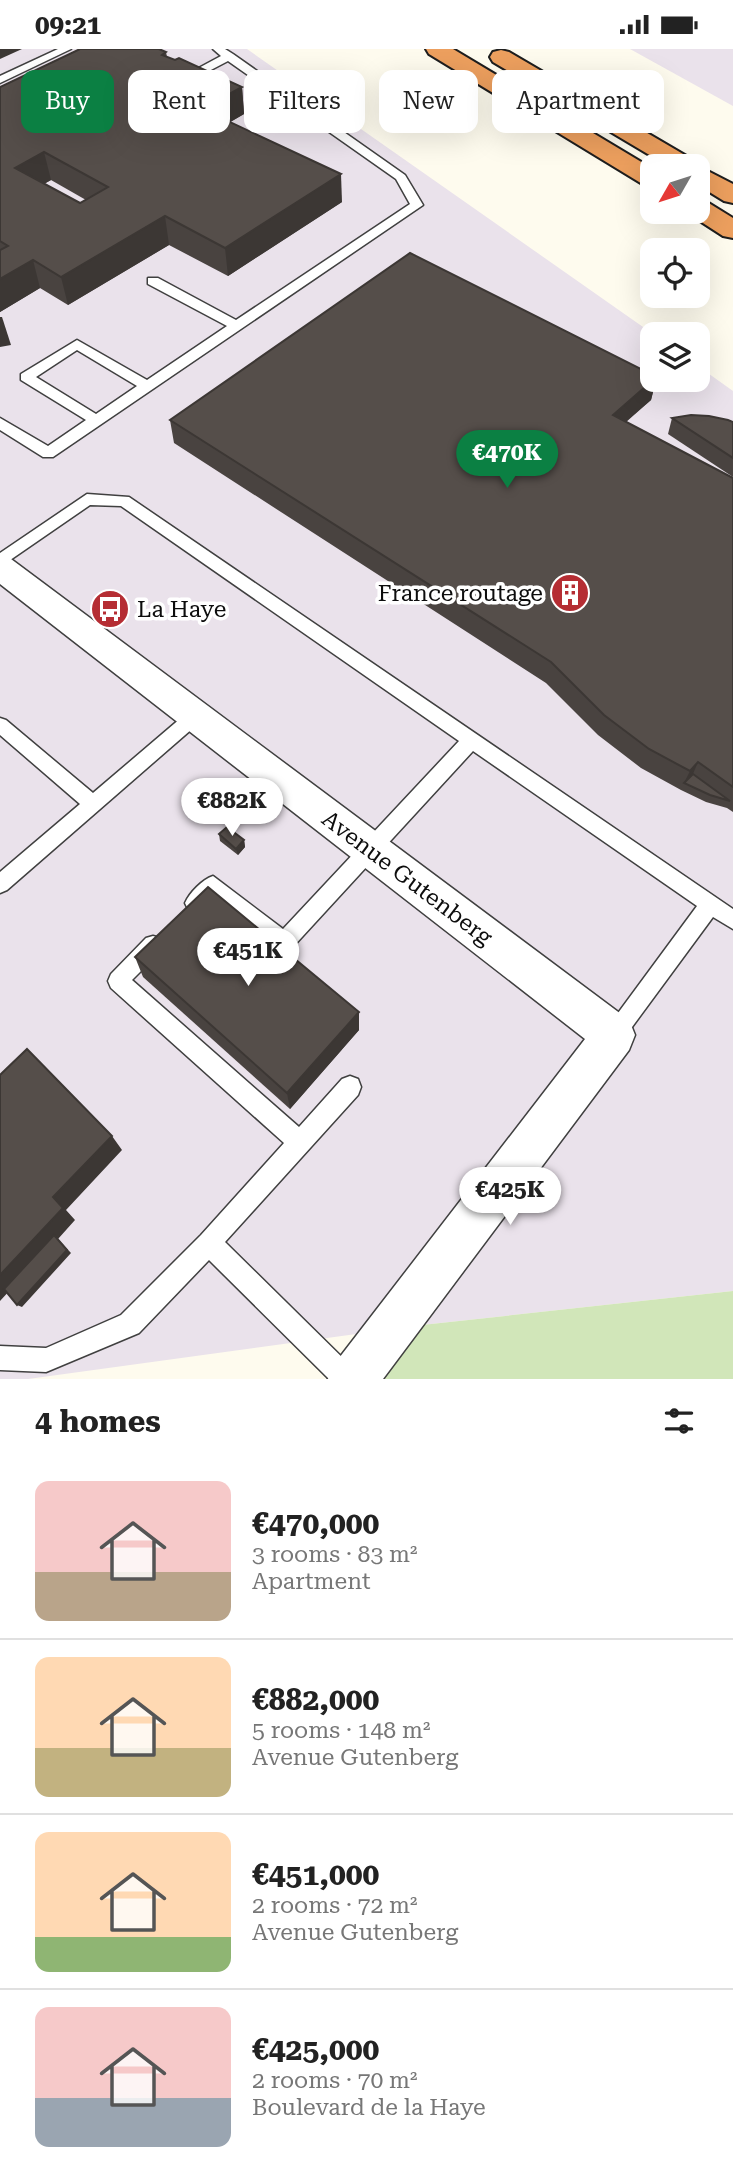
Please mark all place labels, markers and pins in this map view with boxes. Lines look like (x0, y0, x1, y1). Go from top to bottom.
pin: €470K (458, 431, 556, 490)
building icon: France routage (549, 572, 591, 614)
place label: France routage (378, 580, 543, 607)
bus stop icon: La Haye (89, 588, 131, 630)
place label: La Haye (137, 596, 226, 623)
pin: €882K (183, 779, 281, 838)
pin: €451K (199, 929, 297, 988)
pin: €425K (461, 1167, 559, 1227)

